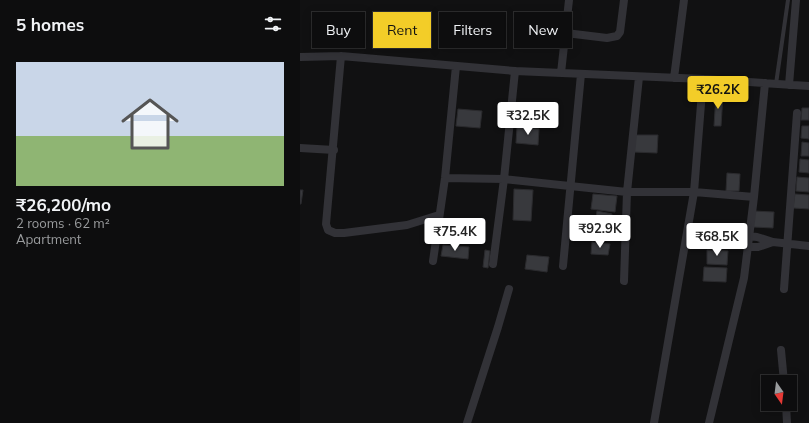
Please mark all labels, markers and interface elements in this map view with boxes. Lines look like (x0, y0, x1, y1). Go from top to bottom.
chip: Buy (312, 12, 365, 48)
chip: Rent (373, 12, 431, 48)
chip: Filters (439, 12, 506, 48)
chip: New (514, 12, 572, 48)
icon: filters (262, 13, 284, 35)
text: 5 homes (16, 14, 84, 35)
pin: ₹26.2K (685, 76, 751, 110)
text: ₹26.2K (696, 81, 740, 97)
icon: home (114, 88, 186, 160)
pin: ₹32.5K (495, 102, 561, 136)
text: ₹32.5K (506, 107, 550, 123)
text: ₹26,200/mo (16, 194, 111, 215)
text: 2 rooms · 62 m² (16, 215, 110, 231)
pin: ₹92.9K (567, 215, 633, 249)
pin: ₹75.4K (422, 218, 488, 252)
text: ₹92.9K (578, 220, 622, 236)
text: ₹75.4K (433, 223, 477, 239)
pin: ₹68.5K (684, 223, 750, 257)
text: ₹68.5K (695, 228, 739, 244)
text: Apartment (16, 231, 81, 247)
north arrow (761, 375, 797, 411)
map controls (761, 375, 797, 411)

